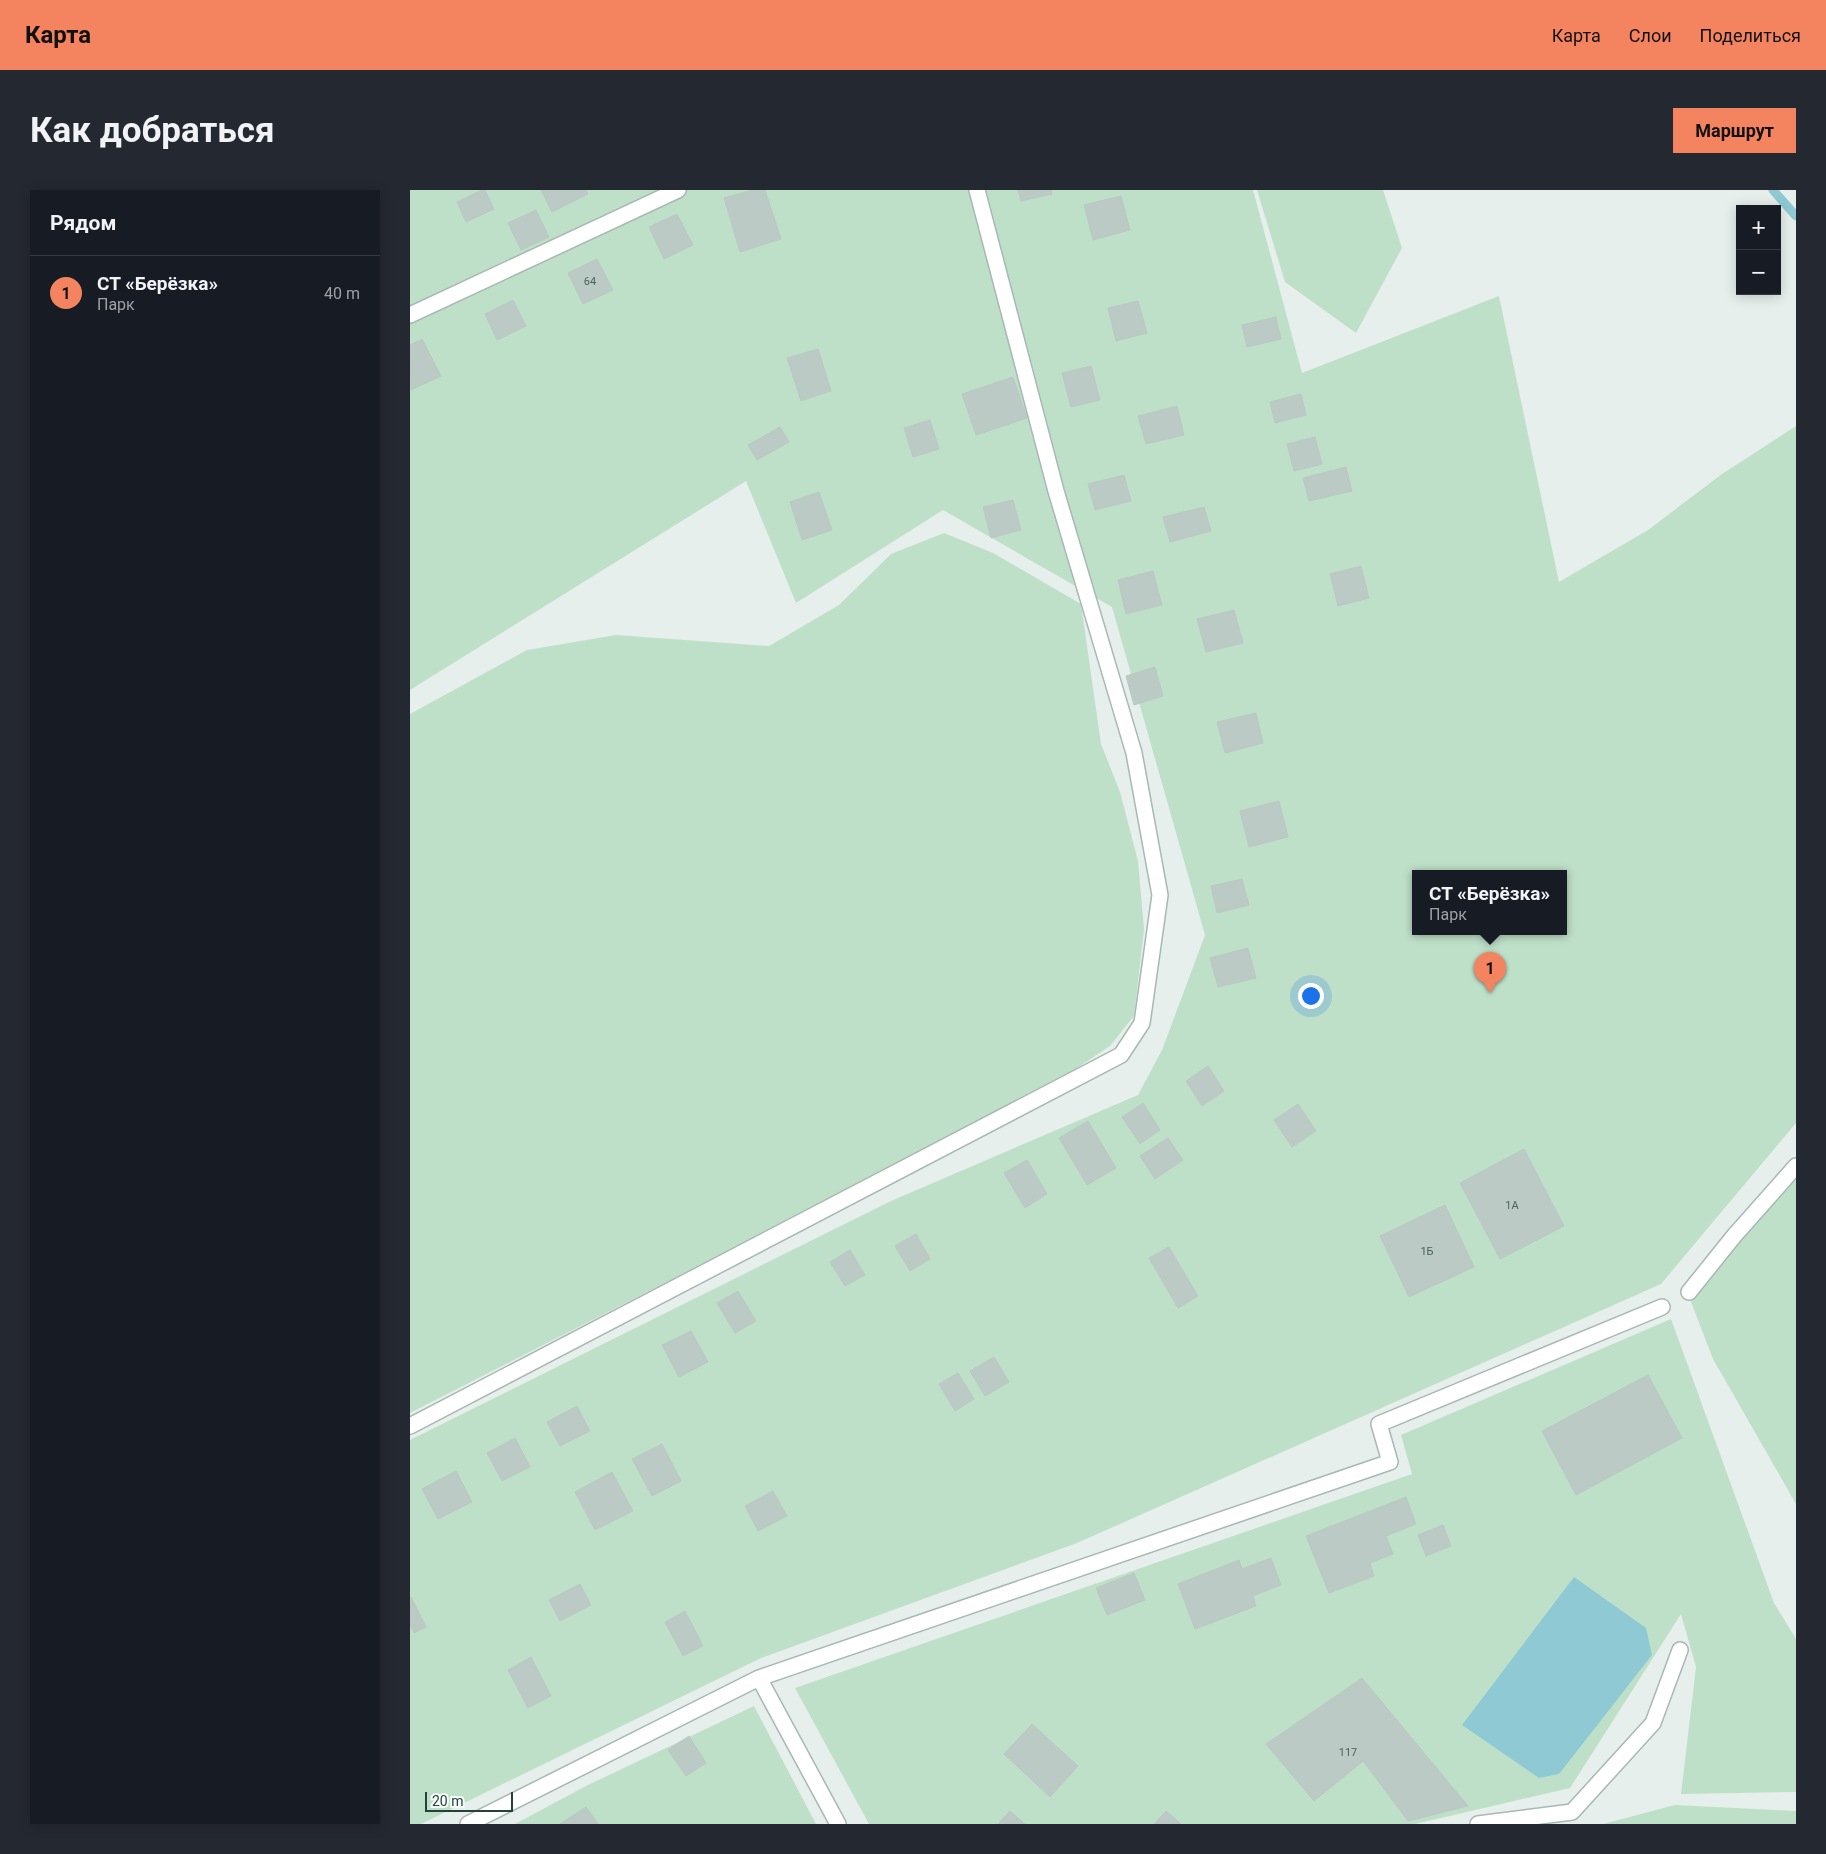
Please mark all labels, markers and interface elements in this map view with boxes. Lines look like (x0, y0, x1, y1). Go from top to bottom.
text: Карта (25, 21, 91, 49)
text: Карта (1552, 25, 1601, 46)
text: Слои (1629, 25, 1672, 46)
text: Поделиться (1700, 25, 1801, 46)
button: Маршрут (1673, 108, 1796, 153)
text: Как добраться (30, 110, 275, 151)
map controls (1736, 205, 1781, 295)
button: + (1736, 205, 1781, 250)
text: Рядом (50, 211, 116, 235)
button: − (1736, 250, 1781, 295)
text: СТ «Берёзка» (97, 272, 218, 295)
house number: 64 (584, 275, 596, 288)
text: 1 (61, 284, 71, 303)
text: 40 m (324, 284, 360, 303)
text: Парк (97, 295, 135, 314)
popup (1412, 870, 1567, 935)
text: СТ «Берёзка» (1429, 882, 1550, 905)
text: Парк (1429, 905, 1467, 924)
pin: 1 (1474, 952, 1506, 993)
your location (1298, 983, 1324, 1009)
house number: 1А (1505, 1199, 1520, 1212)
house number: 1Б (1420, 1245, 1434, 1258)
house number: 117 (1339, 1746, 1357, 1759)
scale bar (425, 1789, 512, 1812)
text: 20 m (432, 1793, 464, 1809)

